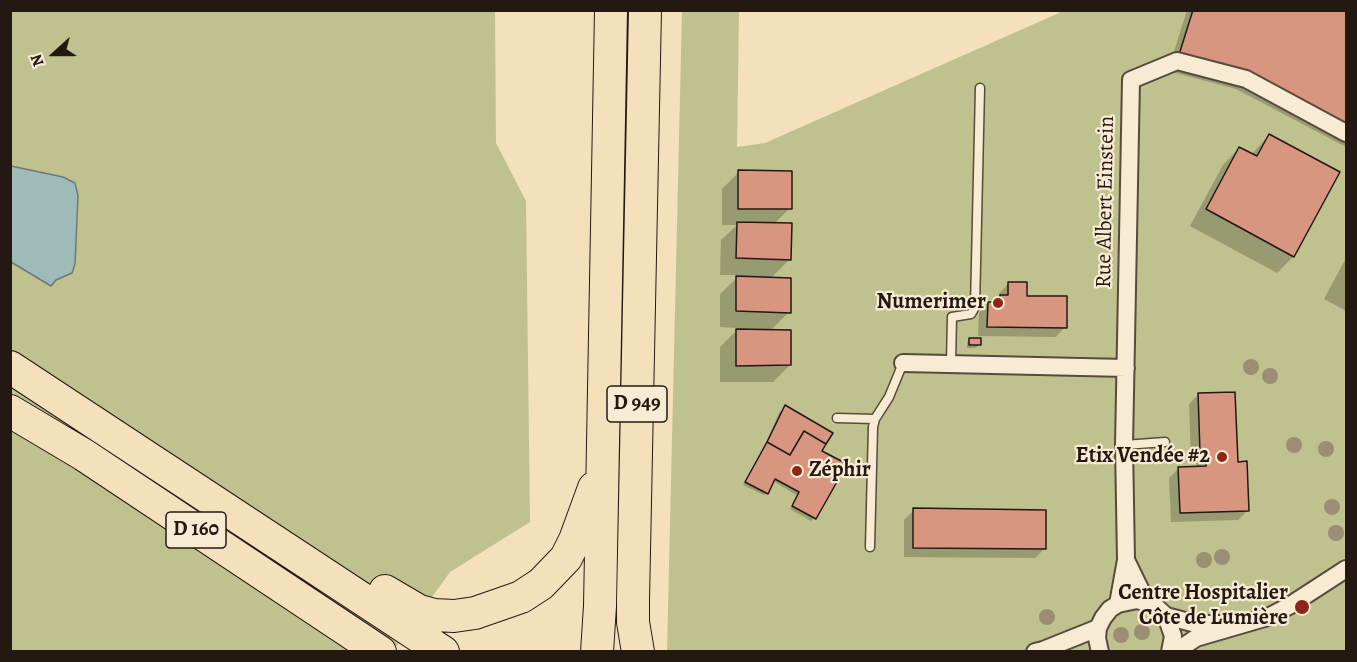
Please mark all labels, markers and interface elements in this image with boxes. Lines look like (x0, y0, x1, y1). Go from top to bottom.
north arrow (24, 24, 84, 84)
text: N (25, 51, 50, 70)
street label: Rue Albert Einstein (1091, 115, 1121, 289)
place label: Numerimer (876, 290, 986, 316)
marker: Numerimer (991, 296, 1005, 310)
road number: D 949 (607, 386, 667, 422)
place label: Etix Vendée #2 (1076, 444, 1210, 470)
marker: Etix Vendée #2 (1215, 450, 1229, 464)
place label: Zéphir (809, 458, 871, 484)
marker: Zéphir (790, 464, 804, 478)
road number: D 160 (166, 512, 226, 548)
place label: Centre Hospitalier Côte de Lumière (1118, 581, 1288, 632)
marker: Centre Hospitalier Côte de Lumière (1293, 598, 1311, 616)

